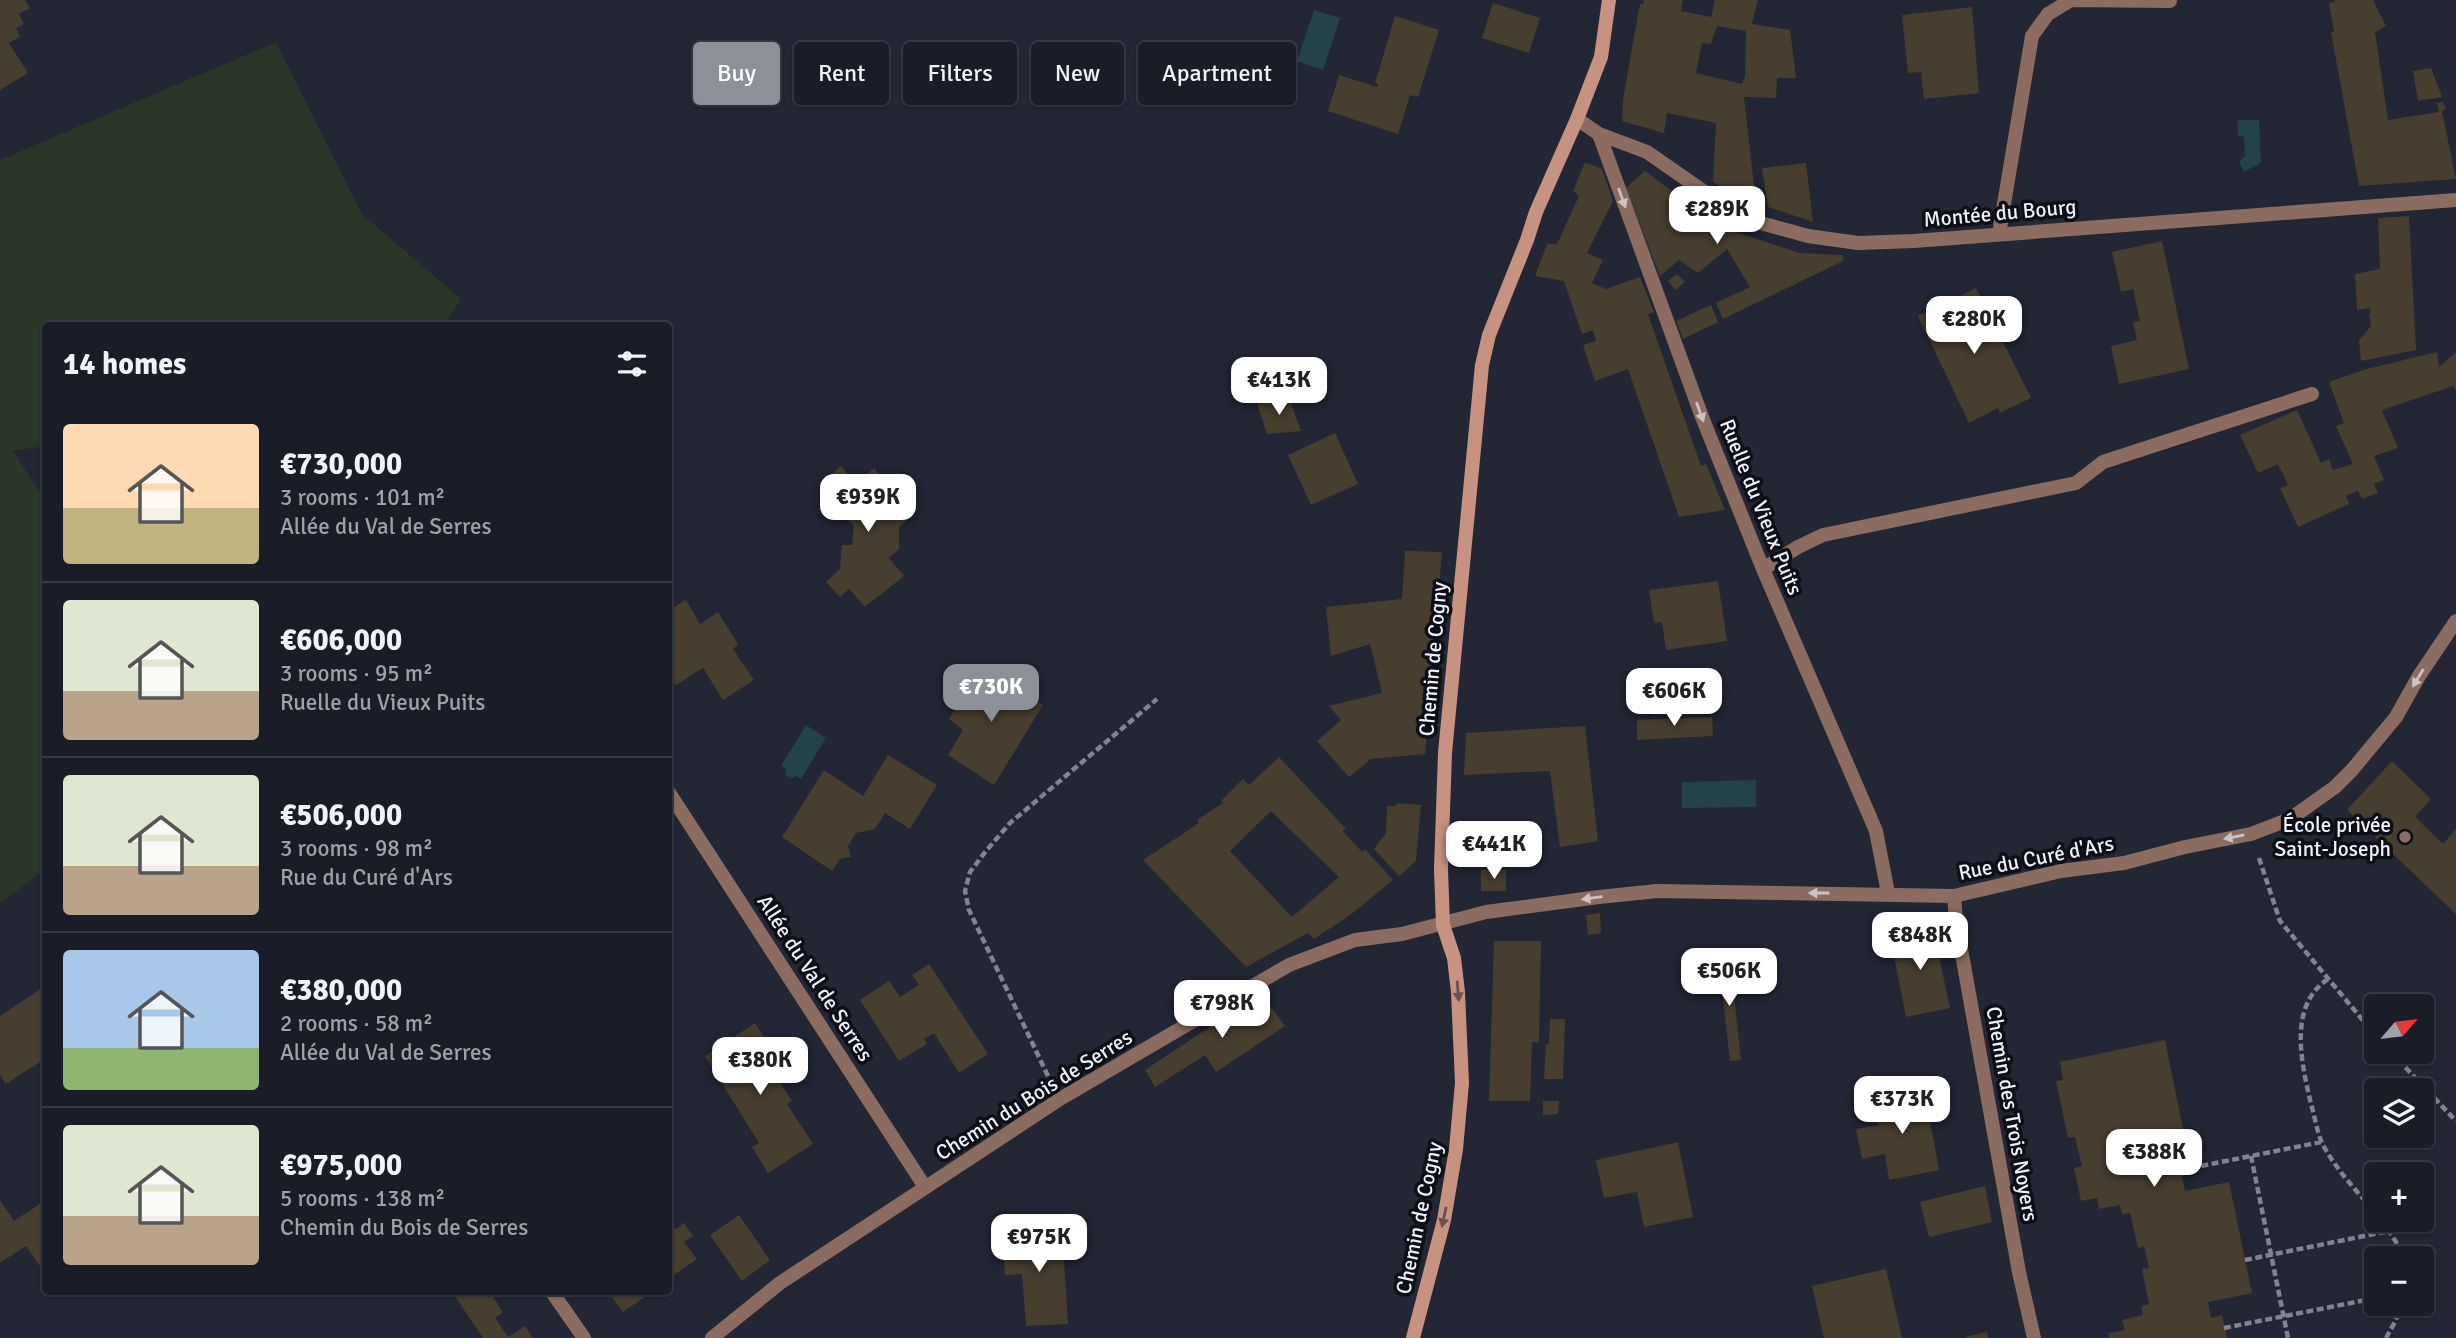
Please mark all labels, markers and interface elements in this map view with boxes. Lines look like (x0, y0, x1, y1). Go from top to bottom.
chip: Buy (693, 42, 780, 105)
chip: Rent (794, 42, 889, 105)
chip: Filters (903, 42, 1017, 105)
chip: New (1031, 42, 1124, 105)
chip: Apartment (1138, 42, 1296, 105)
one-way arrow (1617, 187, 1628, 208)
pin: €289K (1668, 187, 1766, 246)
street label: Montée du Bourg (1923, 193, 2077, 233)
text: €289K (1685, 194, 1749, 223)
pin: €280K (1925, 296, 2023, 356)
text: €280K (1942, 304, 2006, 333)
icon: filters (613, 345, 651, 383)
text: 14 homes (63, 346, 186, 383)
pin: €413K (1230, 358, 1328, 417)
text: €413K (1247, 365, 1311, 394)
one-way arrow (1695, 401, 1706, 422)
street label: Ruelle du Vieux Puits (1714, 415, 1808, 599)
text: €730,000 (280, 446, 402, 483)
icon: home (119, 452, 203, 536)
pin: €939K (819, 475, 917, 534)
text: €939K (836, 482, 900, 511)
text: 3 rooms · 101 m² (280, 483, 445, 512)
text: Allée du Val de Serres (280, 512, 492, 541)
street label: Chemin de Cogny (1413, 581, 1453, 737)
text: €606,000 (280, 622, 402, 659)
icon: home (119, 628, 203, 712)
text: 3 rooms · 95 m² (280, 659, 433, 688)
pin: €730K (942, 664, 1040, 724)
pin: €606K (1625, 668, 1723, 728)
one-way arrow (2412, 668, 2425, 687)
text: €730K (959, 672, 1023, 701)
text: €606K (1642, 676, 1706, 705)
text: Ruelle du Vieux Puits (280, 688, 485, 717)
text: €506,000 (280, 797, 402, 834)
icon: home (119, 803, 203, 887)
place label: École privée Saint-Joseph (2275, 812, 2391, 862)
pin: €441K (1445, 822, 1543, 881)
text: €441K (1462, 829, 1526, 858)
marker: École privée Saint-Joseph (2397, 829, 2413, 845)
street label: Rue du Curé d'Ars (1956, 830, 2116, 886)
one-way arrow (2223, 832, 2245, 843)
text: 3 rooms · 98 m² (280, 834, 433, 863)
text: Rue du Curé d'Ars (280, 863, 453, 892)
one-way arrow (1808, 887, 1830, 899)
street label: Allée du Val de Serres (751, 890, 879, 1066)
one-way arrow (1581, 893, 1603, 904)
pin: €848K (1871, 912, 1969, 972)
text: €848K (1888, 920, 1952, 949)
pin: €506K (1680, 948, 1778, 1008)
text: €506K (1697, 956, 1761, 985)
text: €380,000 (280, 972, 402, 1009)
icon: home (119, 978, 203, 1062)
one-way arrow (1453, 980, 1464, 1002)
pin: €798K (1173, 981, 1271, 1040)
text: €798K (1190, 988, 1254, 1017)
north arrow (2364, 994, 2434, 1064)
map controls (2364, 994, 2434, 1316)
street label: Chemin des Trois Noyers (1980, 1005, 2044, 1223)
text: 2 rooms · 58 m² (280, 1009, 433, 1038)
street label: Chemin du Bois de Serres (931, 1024, 1137, 1166)
text: Allée du Val de Serres (280, 1038, 492, 1067)
pin: €380K (711, 1038, 809, 1097)
text: €380K (728, 1045, 792, 1074)
pin: €373K (1853, 1076, 1951, 1136)
button: layers (2364, 1078, 2434, 1148)
text: €373K (1870, 1084, 1934, 1113)
pin: €388K (2105, 1130, 2203, 1189)
text: €388K (2122, 1137, 2186, 1166)
street label: Chemin de Cogny (1390, 1139, 1448, 1296)
text: €975,000 (280, 1147, 402, 1184)
icon: home (119, 1153, 203, 1237)
button: + (2364, 1162, 2434, 1232)
text: 5 rooms · 138 m² (280, 1184, 445, 1213)
one-way arrow (1438, 1206, 1449, 1228)
text: Chemin du Bois de Serres (280, 1213, 528, 1242)
pin: €975K (990, 1214, 1088, 1274)
text: €975K (1007, 1222, 1071, 1251)
button: − (2364, 1246, 2434, 1316)

